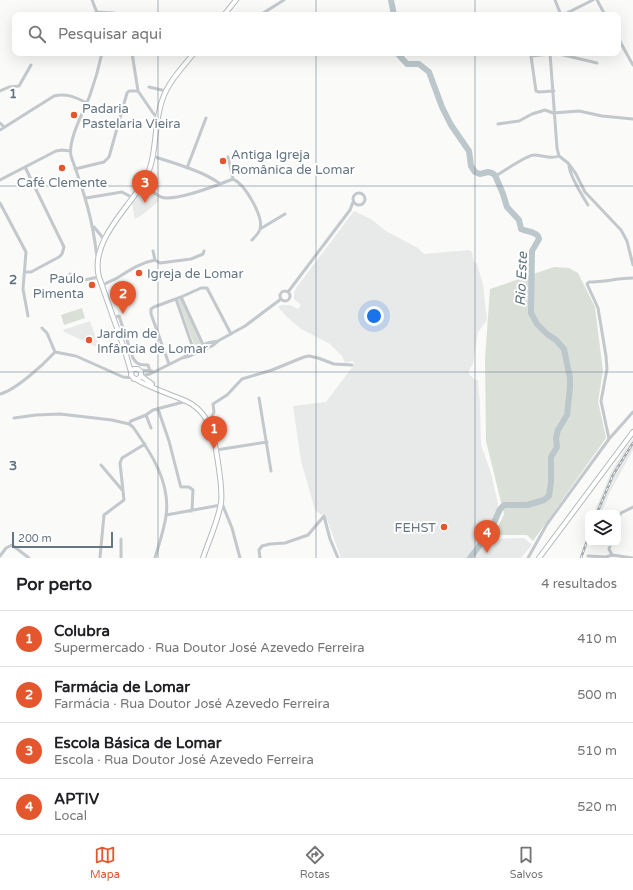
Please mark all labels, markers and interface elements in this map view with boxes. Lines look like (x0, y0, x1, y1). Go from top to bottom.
search box (12, 12, 621, 56)
icon: search (26, 23, 48, 45)
text: Pesquisar aqui (58, 25, 162, 43)
text: 1 (9, 86, 17, 102)
place label: Padaria Pastelaria Vieira (82, 101, 181, 132)
marker: Padaria Pastelaria Vieira (69, 110, 79, 120)
place label: Antiga Igreja Românica de Lomar (231, 147, 355, 178)
marker: Antiga Igreja Românica de Lomar (218, 156, 228, 166)
marker: Café Clemente (57, 163, 67, 173)
pin: 3 (132, 170, 158, 203)
place label: Café Clemente (17, 175, 107, 191)
water label: Rio Este (512, 251, 531, 306)
place label: Igreja de Lomar (147, 266, 243, 282)
marker: Igreja de Lomar (134, 268, 144, 278)
place label: Paulo Pimenta (33, 271, 84, 302)
text: 2 (9, 272, 17, 288)
marker: Paulo Pimenta (87, 280, 97, 290)
pin: 2 (110, 281, 136, 314)
your location (364, 306, 384, 326)
place label: Jardim de Infância de Lomar (97, 326, 208, 357)
marker: Jardim de Infância de Lomar (84, 335, 94, 345)
pin: 1 (201, 416, 227, 449)
text: 3 (9, 458, 17, 474)
map controls (585, 510, 621, 546)
button: layers (585, 510, 621, 546)
place label: FEHST (395, 520, 436, 536)
pin: 4 (474, 520, 500, 553)
marker: FEHST (439, 522, 449, 532)
scale bar (12, 530, 113, 549)
text: 200 m (18, 532, 52, 545)
text: Por perto (16, 574, 92, 595)
text: 4 resultados (541, 576, 617, 592)
text: Colubra (54, 622, 110, 640)
text: 1 (25, 631, 33, 647)
text: 410 m (577, 631, 617, 647)
text: Supermercado · Rua Doutor José Azevedo Ferreira (54, 640, 365, 656)
text: Farmácia de Lomar (54, 678, 190, 696)
text: 2 (25, 687, 33, 703)
text: 500 m (577, 687, 617, 703)
text: Farmácia · Rua Doutor José Azevedo Ferreira (54, 696, 330, 712)
text: Escola Básica de Lomar (54, 734, 221, 752)
text: 3 (25, 743, 33, 759)
text: 510 m (577, 743, 617, 759)
text: Escola · Rua Doutor José Azevedo Ferreira (54, 752, 314, 768)
text: APTIV (54, 790, 99, 808)
text: 4 (25, 799, 33, 815)
text: 520 m (577, 799, 617, 815)
text: Local (54, 808, 87, 824)
tab: Mapa (90, 844, 120, 881)
tab: Rotas (300, 844, 330, 881)
tab: Salvos (510, 844, 543, 881)

